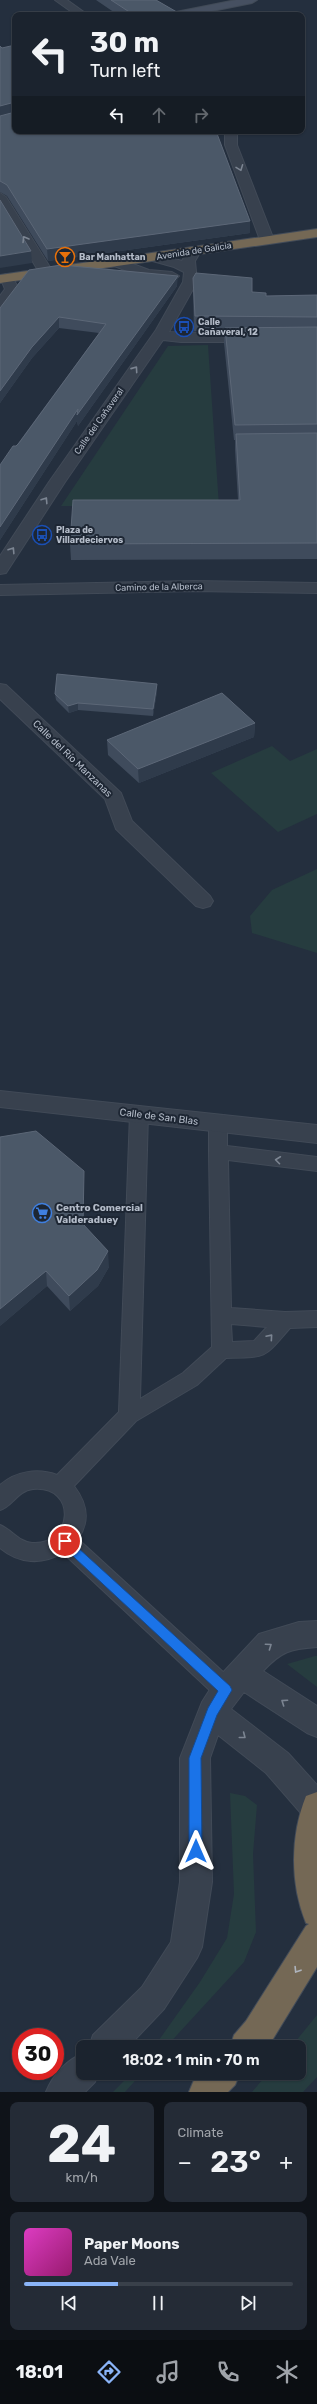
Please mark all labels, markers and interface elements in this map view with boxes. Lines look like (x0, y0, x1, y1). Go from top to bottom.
text: 30 m (90, 26, 159, 59)
icon: left (24, 28, 76, 80)
text: Turn left (90, 60, 160, 82)
icon: left (106, 104, 128, 126)
icon: ahead (148, 104, 170, 126)
icon: right (190, 104, 212, 126)
one-way arrow (235, 165, 243, 172)
one-way arrow (23, 236, 30, 243)
street label: Avenida de Galicia (156, 240, 232, 262)
bar icon: Bar Manhattan (54, 246, 76, 268)
place label: Bar Manhattan (79, 252, 146, 262)
bus stop icon: Calle Cañaveral, 12 (173, 316, 195, 338)
place label: Calle Cañaveral, 12 (198, 317, 258, 337)
one-way arrow (130, 367, 137, 374)
street label: Calle del Cañaveral (72, 386, 126, 456)
one-way arrow (41, 497, 48, 504)
bus stop icon: Plaza de Villardeciervos (31, 524, 53, 546)
place label: Plaza de Villardeciervos (56, 525, 123, 545)
one-way arrow (7, 548, 14, 555)
street label: Camino de la Alberca (115, 581, 203, 593)
street label: Calle del Río Manzanas (30, 718, 114, 800)
street label: Calle de San Blas (119, 1106, 199, 1128)
one-way arrow (275, 1155, 281, 1164)
supermarket icon: Centro Comercial Valderaduey (31, 1202, 53, 1224)
place label: Centro Comercial Valderaduey (56, 1202, 143, 1226)
one-way arrow (265, 1335, 272, 1342)
pin (48, 1524, 82, 1558)
icon: arrive (54, 1530, 76, 1552)
one-way arrow (264, 1644, 271, 1651)
one-way arrow (281, 1699, 288, 1707)
one-way arrow (239, 1731, 246, 1738)
position arrow (175, 1830, 217, 1872)
one-way arrow (294, 1966, 301, 1973)
speed limit sign: 30 (12, 2028, 64, 2080)
text: 18:02 · 1 min · 70 m (122, 2051, 260, 2069)
text: 24 (47, 2113, 116, 2175)
text: Climate (178, 2125, 224, 2140)
text: 23° (210, 2144, 261, 2180)
text: − (178, 2149, 192, 2176)
text: + (279, 2149, 293, 2176)
text: km/h (66, 2170, 98, 2185)
text: Paper Moons (84, 2235, 180, 2253)
text: Ada Vale (84, 2253, 136, 2268)
icon: previous (58, 2292, 80, 2314)
icon: pause (147, 2292, 169, 2314)
icon: next (237, 2292, 259, 2314)
icon: directions (95, 2358, 123, 2386)
icon: music (154, 2358, 182, 2386)
icon: phone (214, 2358, 242, 2386)
icon: climate (273, 2358, 301, 2386)
text: 18:01 (16, 2361, 63, 2383)

